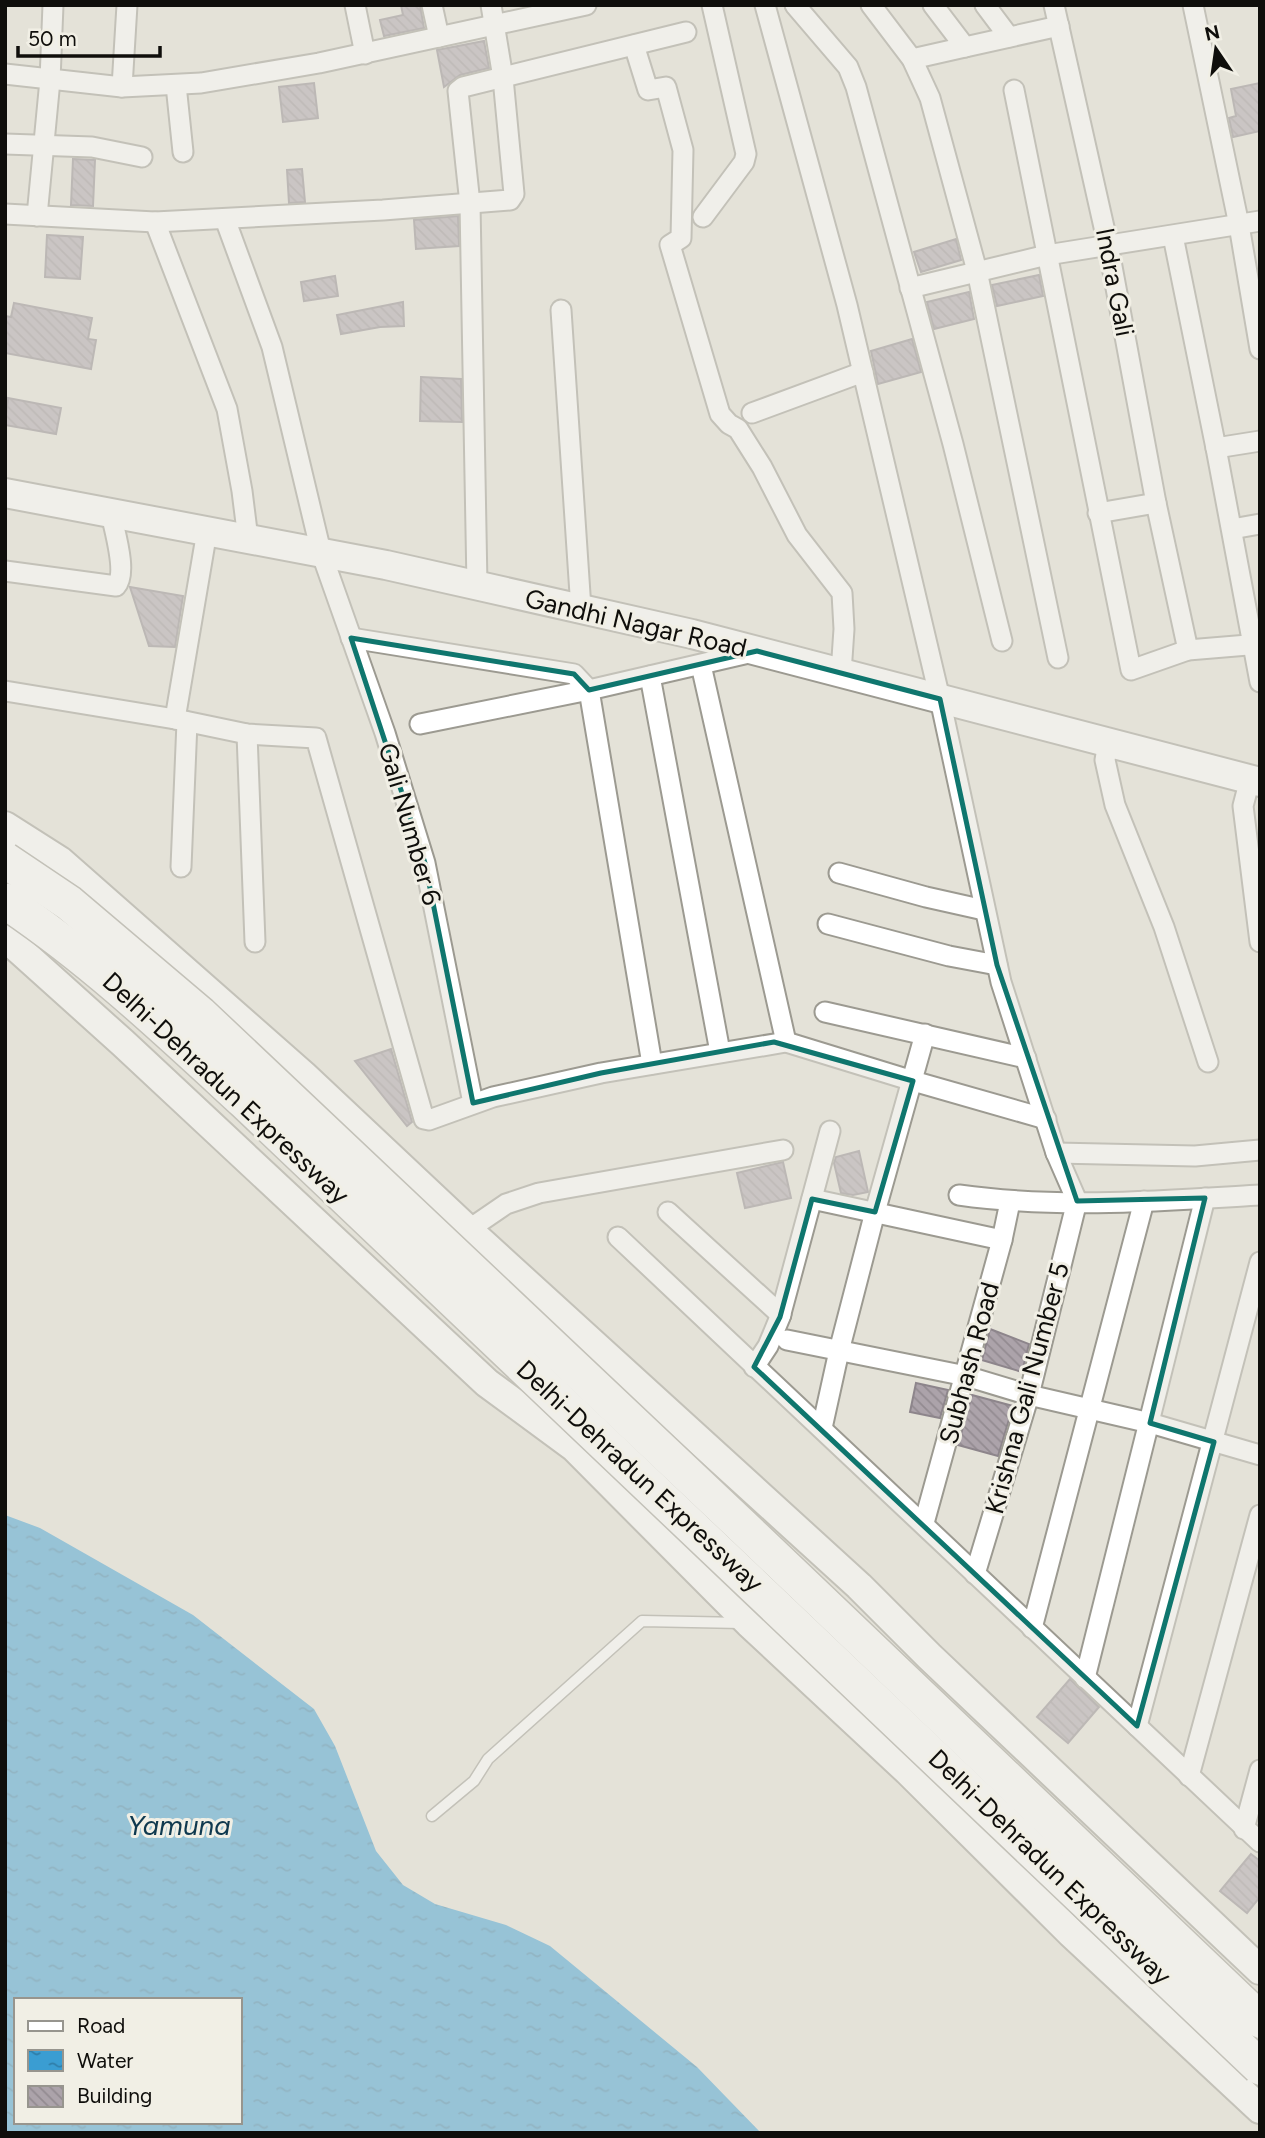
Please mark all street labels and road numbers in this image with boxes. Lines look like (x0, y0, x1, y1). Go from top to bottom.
street label: Indra Gali (1089, 225, 1141, 339)
street label: Gandhi Nagar Road (522, 582, 750, 664)
street label: Gali Number 6 (372, 739, 448, 909)
street label: Delhi-Dehradun Expressway (96, 965, 356, 1211)
street label: Krishna Gali Number 5 (978, 1259, 1076, 1517)
street label: Subhash Road (932, 1279, 1006, 1447)
street label: Delhi-Dehradun Expressway (510, 1353, 770, 1599)
street label: Delhi-Dehradun Expressway (922, 1742, 1178, 1992)

